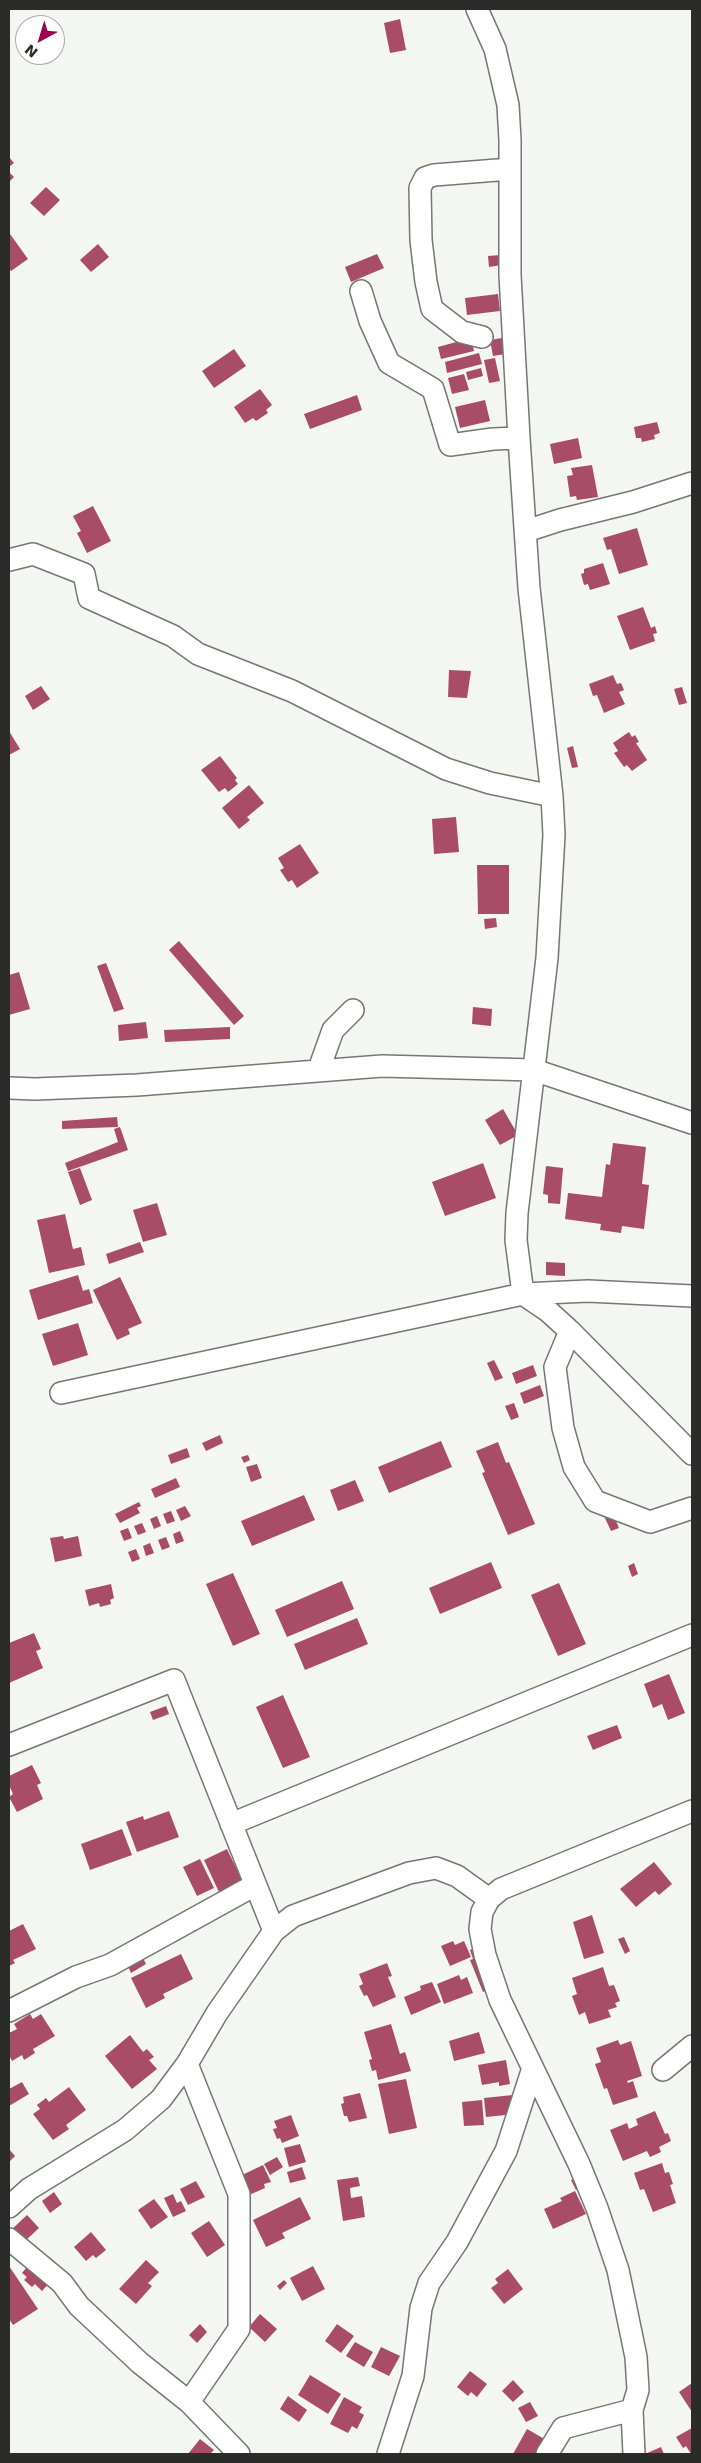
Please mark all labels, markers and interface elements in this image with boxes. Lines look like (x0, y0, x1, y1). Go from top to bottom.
north arrow (15, 15, 65, 65)
text: N (22, 41, 41, 61)

